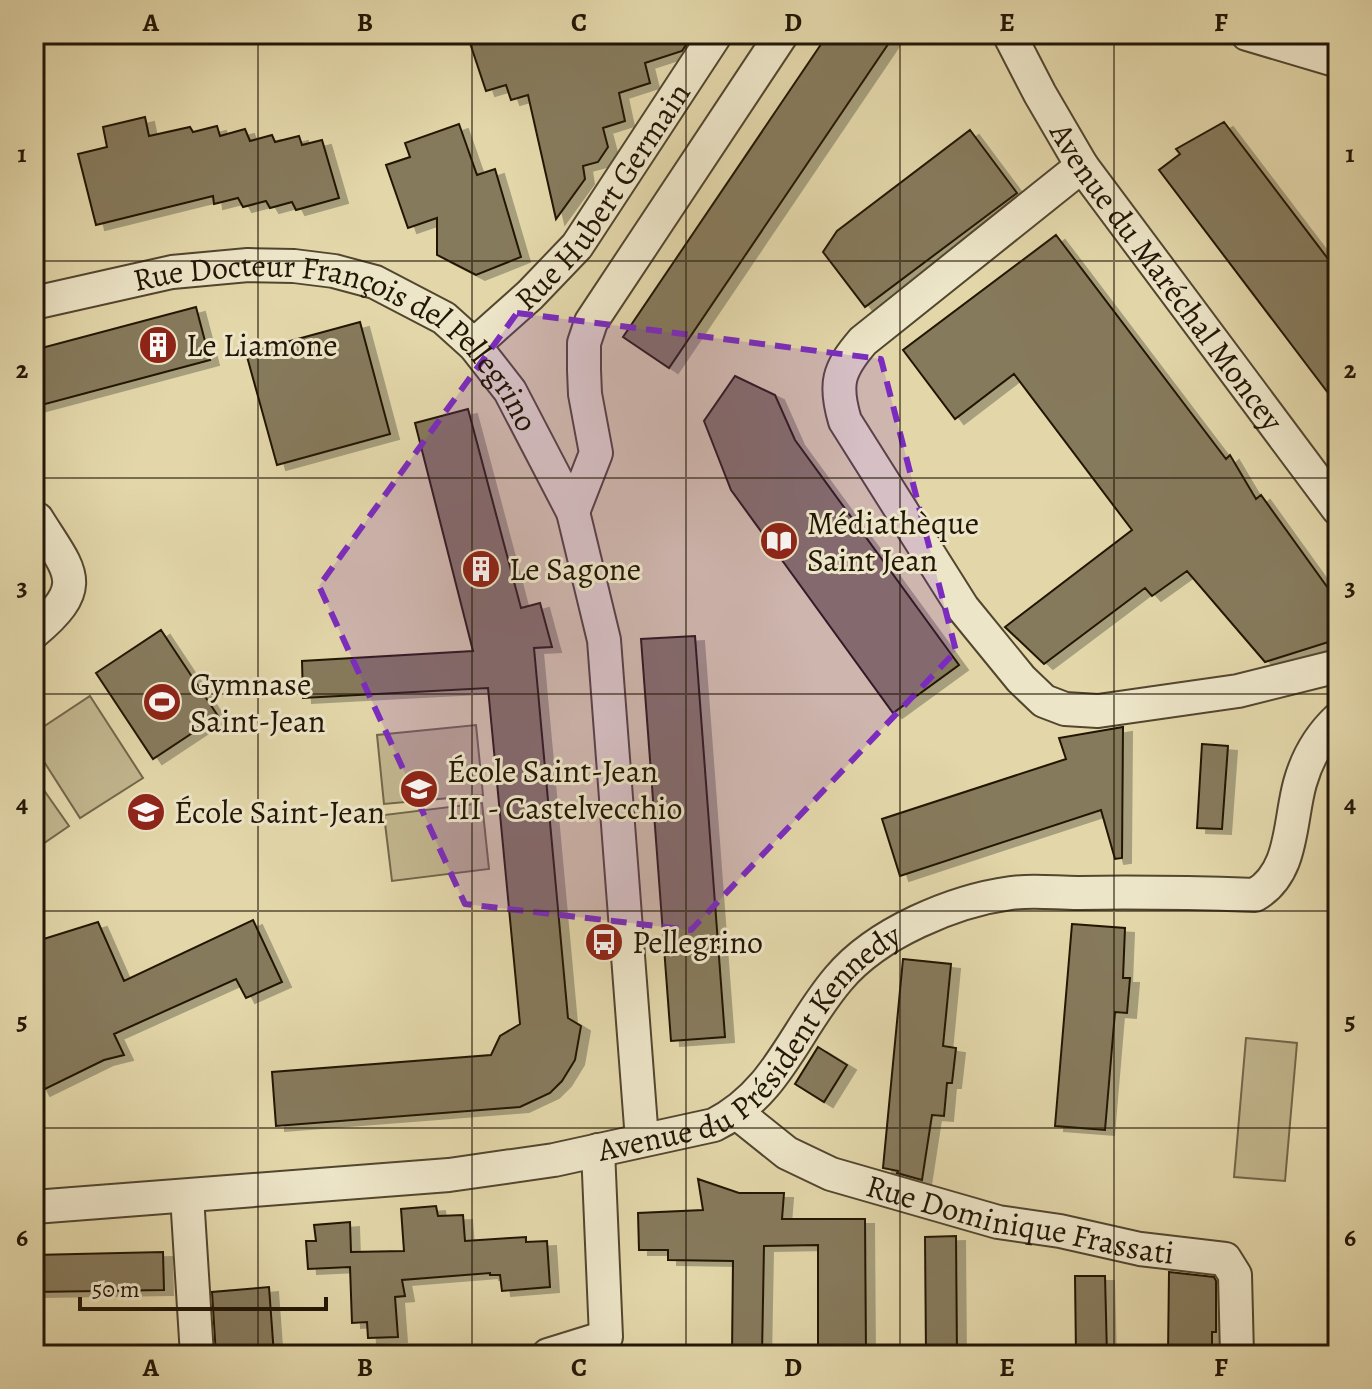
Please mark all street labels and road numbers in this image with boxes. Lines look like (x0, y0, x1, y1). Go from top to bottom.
street label: Rue Hubert Germain (505, 74, 700, 321)
street label: Avenue du Maréchal Moncey (1039, 114, 1295, 440)
street label: Rue Docteur François del Pellegrino (129, 243, 549, 439)
street label: Avenue du Président Kennedy (593, 913, 909, 1172)
street label: Rue Dominique Frassati (861, 1163, 1176, 1275)

